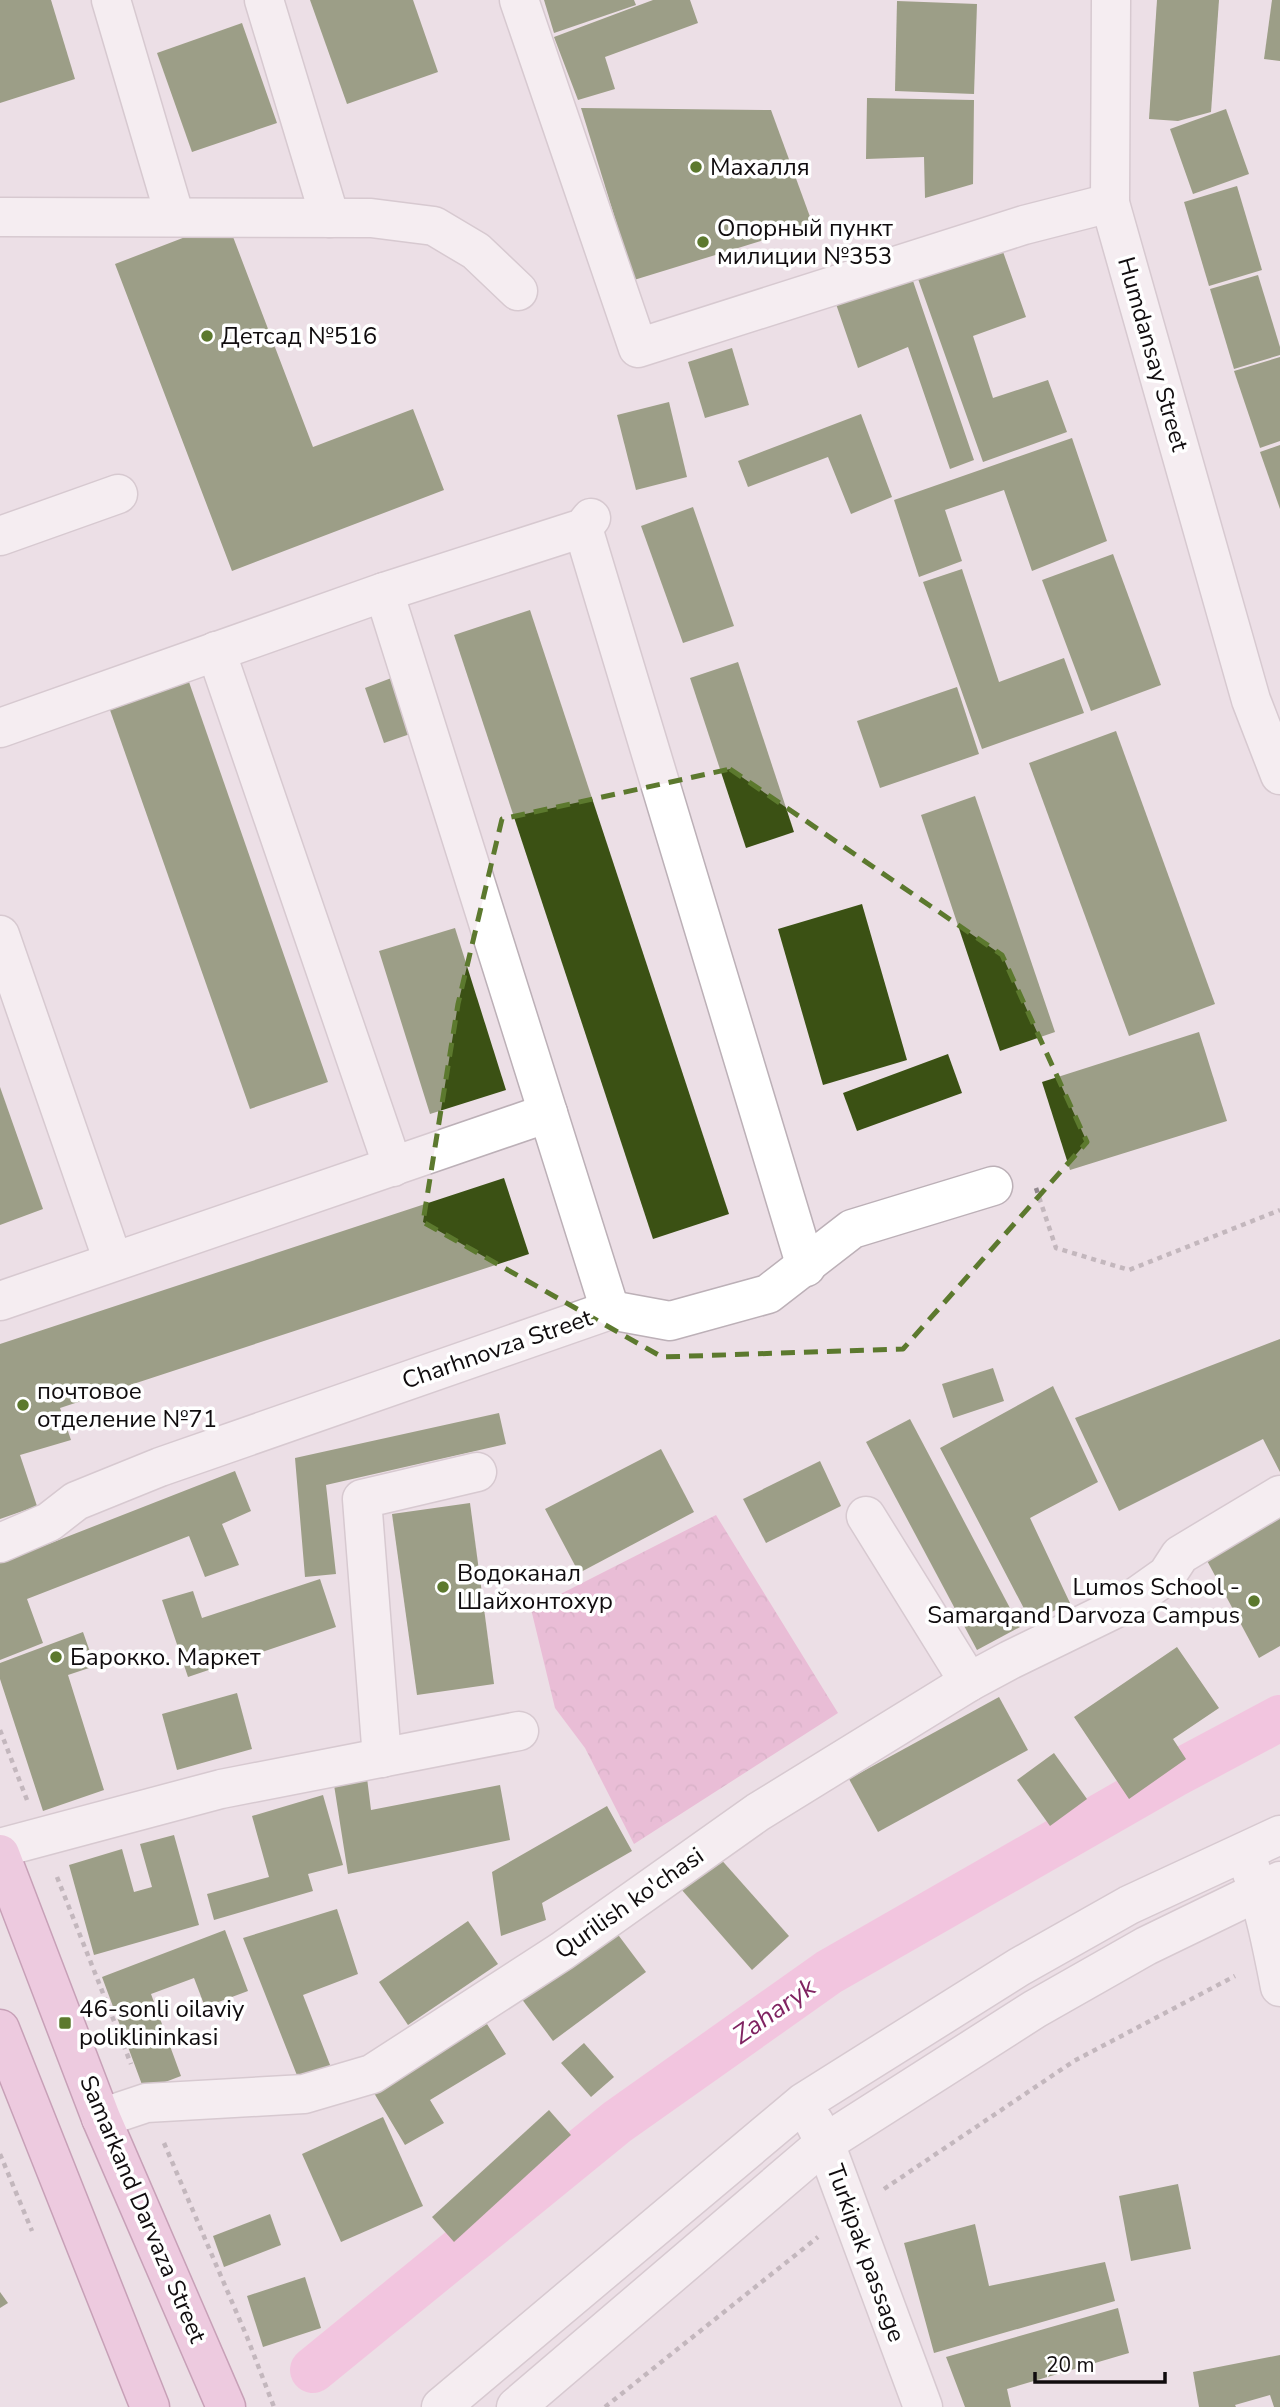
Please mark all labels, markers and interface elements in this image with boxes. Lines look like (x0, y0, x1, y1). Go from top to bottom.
place label: Махалля (710, 151, 810, 183)
marker: Махалля (688, 159, 704, 175)
place label: Опорный пункт милиции №353 (717, 212, 893, 272)
marker: Опорный пункт милиции №353 (695, 234, 711, 250)
street label: Humdansay Street (1110, 253, 1196, 455)
place label: Детсад №516 (221, 320, 377, 352)
marker: Детсад №516 (199, 328, 215, 344)
street label: Charhnovza Street (398, 1301, 597, 1397)
place label: почтовое отделение №71 (37, 1375, 217, 1435)
marker: почтовое отделение №71 (15, 1397, 31, 1413)
place label: Водоканал Шайхонтохур (457, 1557, 613, 1617)
place label: Lumos School - Samarqand Darvoza Campus (927, 1571, 1240, 1631)
marker: Водоканал Шайхонтохур (435, 1579, 451, 1595)
marker: Lumos School - Samarqand Darvoza Campus (1246, 1593, 1262, 1609)
place label: Барокко. Маркет (70, 1641, 261, 1673)
marker: Барокко. Маркет (48, 1649, 64, 1665)
street label: Qurilish ko'chasi (548, 1840, 710, 1966)
water label: Zaharyk (726, 1969, 823, 2052)
place label: 46-sonli oilaviy poliklininkasi (79, 1993, 245, 2053)
marker: 46-sonli oilaviy poliklininkasi (57, 2015, 73, 2031)
street label: Samarkand Darvaza Street (72, 2070, 214, 2348)
street label: Turkipak passage (819, 2160, 913, 2346)
scale bar (1035, 2340, 1164, 2384)
text: 20 m (1046, 2351, 1095, 2379)

